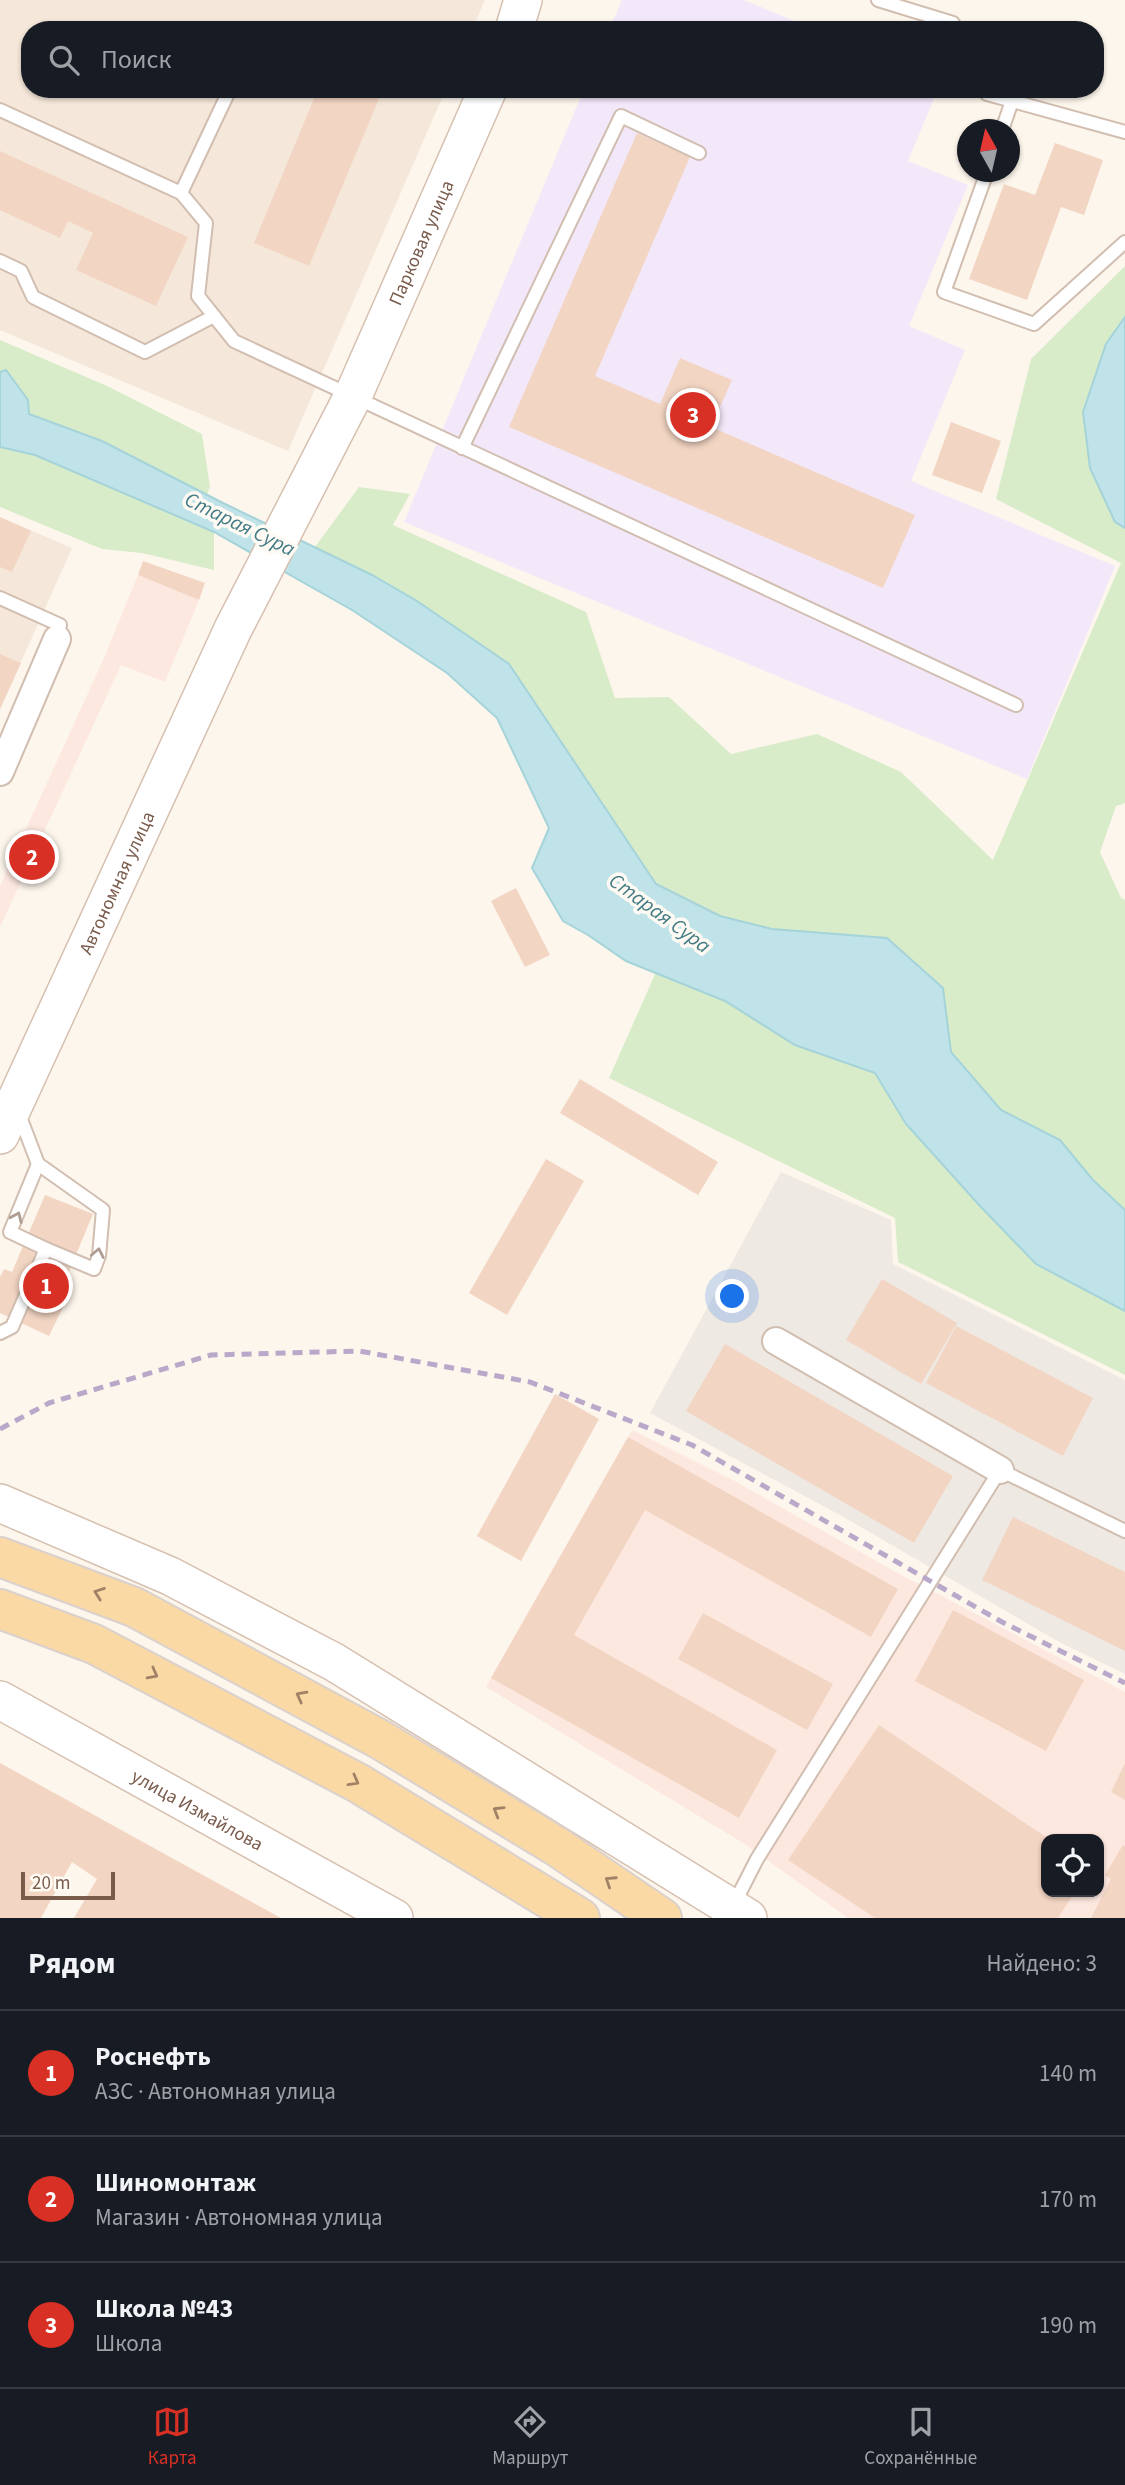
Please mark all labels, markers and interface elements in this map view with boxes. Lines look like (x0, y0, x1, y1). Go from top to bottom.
search box (21, 21, 1104, 98)
icon: search (45, 41, 83, 79)
text: Поиск (101, 41, 171, 78)
north arrow (957, 119, 1020, 182)
street label: Парковая улица (383, 176, 461, 310)
pin: 3 (670, 389, 716, 441)
water label: Старая Сура (180, 484, 300, 564)
street label: Автономная улица (73, 807, 162, 959)
pin: 2 (9, 831, 55, 883)
water label: Старая Сура (603, 866, 717, 960)
one-way arrow (9, 1211, 23, 1224)
one-way arrow (90, 1247, 105, 1259)
pin: 1 (23, 1260, 69, 1312)
your location (715, 1279, 749, 1313)
one-way arrow (93, 1588, 105, 1602)
one-way arrow (145, 1666, 158, 1680)
one-way arrow (296, 1691, 308, 1705)
street label: улица Измайлова (126, 1763, 268, 1858)
one-way arrow (346, 1773, 359, 1786)
one-way arrow (492, 1806, 505, 1819)
map controls (1041, 1834, 1104, 1897)
button: locate (1041, 1834, 1104, 1897)
scale bar (21, 1869, 116, 1901)
text: 20 m (32, 1870, 70, 1897)
one-way arrow (604, 1876, 617, 1889)
text: Рядом (28, 1942, 116, 1985)
text: Найдено: 3 (987, 1947, 1097, 1980)
text: Роснефть (95, 2038, 211, 2075)
text: 1 (45, 2057, 57, 2090)
text: 140 m (1039, 2057, 1097, 2090)
text: АЗС · Автономная улица (95, 2075, 336, 2108)
text: Шиномонтаж (95, 2164, 256, 2201)
text: 2 (45, 2183, 57, 2216)
text: 170 m (1039, 2183, 1097, 2216)
text: Магазин · Автономная улица (95, 2201, 383, 2234)
text: Школа №43 (95, 2290, 233, 2327)
text: 3 (45, 2309, 57, 2342)
text: 190 m (1039, 2309, 1097, 2342)
text: Школа (95, 2327, 162, 2360)
tab: Карта (148, 2403, 197, 2472)
tab: Маршрут (492, 2403, 569, 2472)
tab: Сохранённые (864, 2403, 977, 2472)

